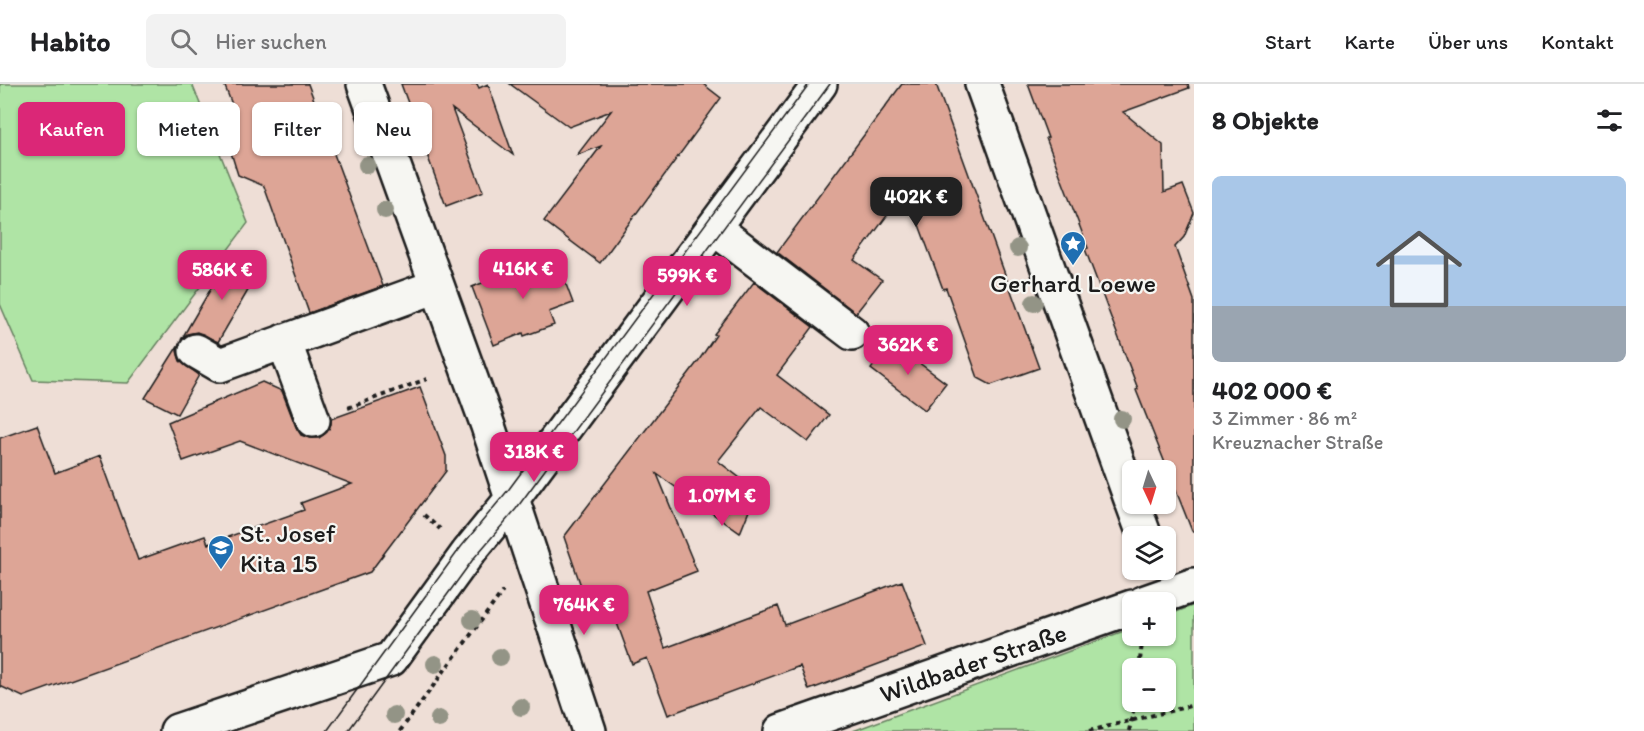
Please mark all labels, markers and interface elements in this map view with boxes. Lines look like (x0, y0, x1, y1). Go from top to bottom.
search box (146, 14, 566, 68)
text: Habito (30, 24, 110, 58)
icon: search (167, 25, 200, 58)
text: Hier suchen (215, 28, 327, 55)
text: Start (1265, 29, 1311, 54)
text: Karte (1344, 29, 1395, 54)
text: Über uns (1428, 29, 1508, 54)
text: Kontakt (1541, 29, 1614, 54)
chip: Kaufen (18, 102, 125, 156)
chip: Mieten (137, 102, 240, 156)
chip: Filter (252, 102, 342, 156)
chip: Neu (354, 102, 432, 156)
text: 8 Objekte (1212, 104, 1319, 136)
icon: filters (1593, 104, 1626, 137)
pin: 402K € (867, 177, 965, 228)
text: 402K € (884, 184, 948, 208)
icon: home (1365, 215, 1473, 323)
place icon: Gerhard Loewe (1058, 229, 1088, 267)
pin: 416K € (474, 249, 572, 300)
pin: 586K € (173, 250, 271, 301)
text: 416K € (493, 256, 553, 280)
pin: 599K € (638, 256, 736, 307)
text: 586K € (192, 257, 252, 281)
text: 599K € (657, 263, 717, 287)
place label: Gerhard Loewe (990, 267, 1156, 299)
pin: 362K € (859, 325, 957, 376)
text: 362K € (878, 332, 938, 356)
text: 402 000 € (1212, 374, 1332, 406)
text: 3 Zimmer · 86 m² (1212, 406, 1357, 430)
text: Kreuznacher Straße (1212, 430, 1383, 454)
pin: 318K € (485, 432, 583, 483)
text: 318K € (504, 439, 564, 463)
north arrow (1122, 460, 1176, 514)
map controls (1122, 460, 1176, 712)
pin: 1.07M € (667, 476, 777, 527)
text: 1.07M € (688, 483, 756, 507)
place label: St. Josef Kita 15 (240, 517, 336, 579)
button: layers (1122, 526, 1176, 580)
school or university icon: St. Josef Kita 15 (206, 533, 236, 571)
pin: 764K € (535, 585, 633, 636)
text: 764K € (553, 592, 615, 616)
button: + (1122, 592, 1176, 646)
street label: Wildbader Straße (875, 616, 1071, 710)
button: − (1122, 658, 1176, 712)

